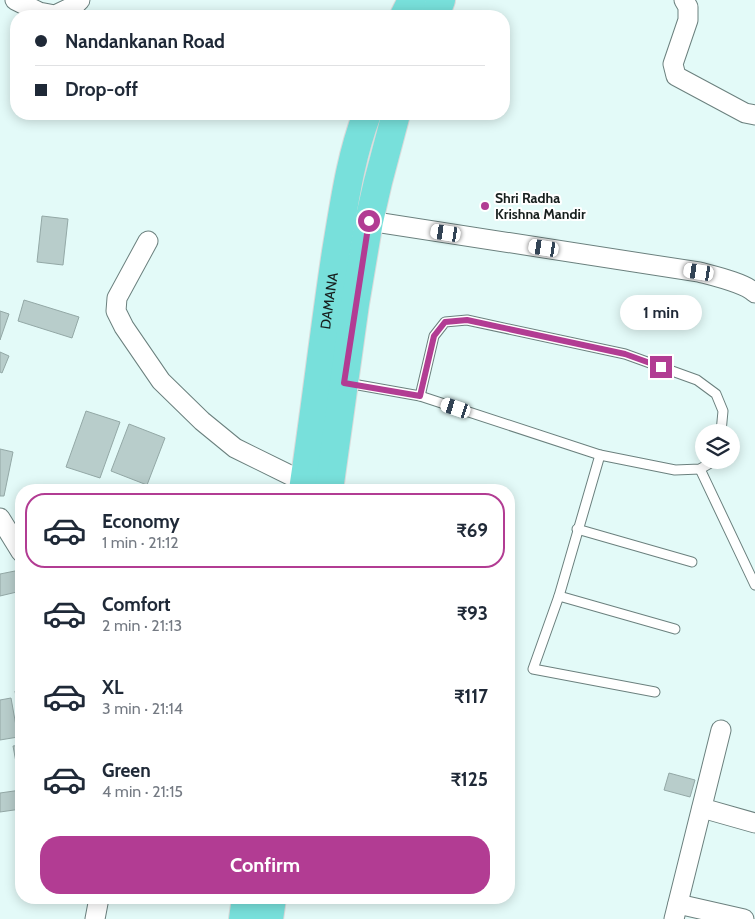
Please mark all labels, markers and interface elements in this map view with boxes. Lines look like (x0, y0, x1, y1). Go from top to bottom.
text: Nandankanan Road (65, 30, 225, 53)
text: Drop-off (65, 78, 138, 101)
place label: Shri Radha Krishna Mandir (495, 189, 586, 223)
marker: Shri Radha Krishna Mandir (479, 200, 491, 212)
route start (358, 210, 380, 232)
car (430, 223, 461, 243)
car (528, 238, 559, 258)
car (683, 262, 714, 282)
street label: DAMANA (316, 271, 342, 330)
callout: 1 min (620, 294, 702, 330)
text: 1 min (643, 303, 679, 322)
route end (650, 356, 672, 378)
car (439, 396, 472, 420)
map controls (695, 424, 740, 469)
button: layers (695, 424, 740, 469)
icon: car (42, 508, 87, 553)
text: Economy (102, 510, 180, 533)
text: ₹69 (456, 519, 488, 542)
text: 1 min · 21:12 (102, 533, 179, 552)
icon: car (42, 591, 87, 636)
text: Comfort (102, 593, 171, 616)
text: ₹93 (457, 602, 488, 625)
text: 2 min · 21:13 (102, 616, 182, 635)
icon: car (42, 674, 87, 719)
text: XL (102, 676, 123, 699)
text: ₹117 (454, 685, 488, 708)
text: 3 min · 21:14 (102, 699, 183, 718)
icon: car (42, 757, 87, 802)
text: Green (102, 759, 151, 782)
text: ₹125 (450, 768, 488, 791)
text: 4 min · 21:15 (102, 782, 183, 801)
button: Confirm (40, 836, 490, 894)

